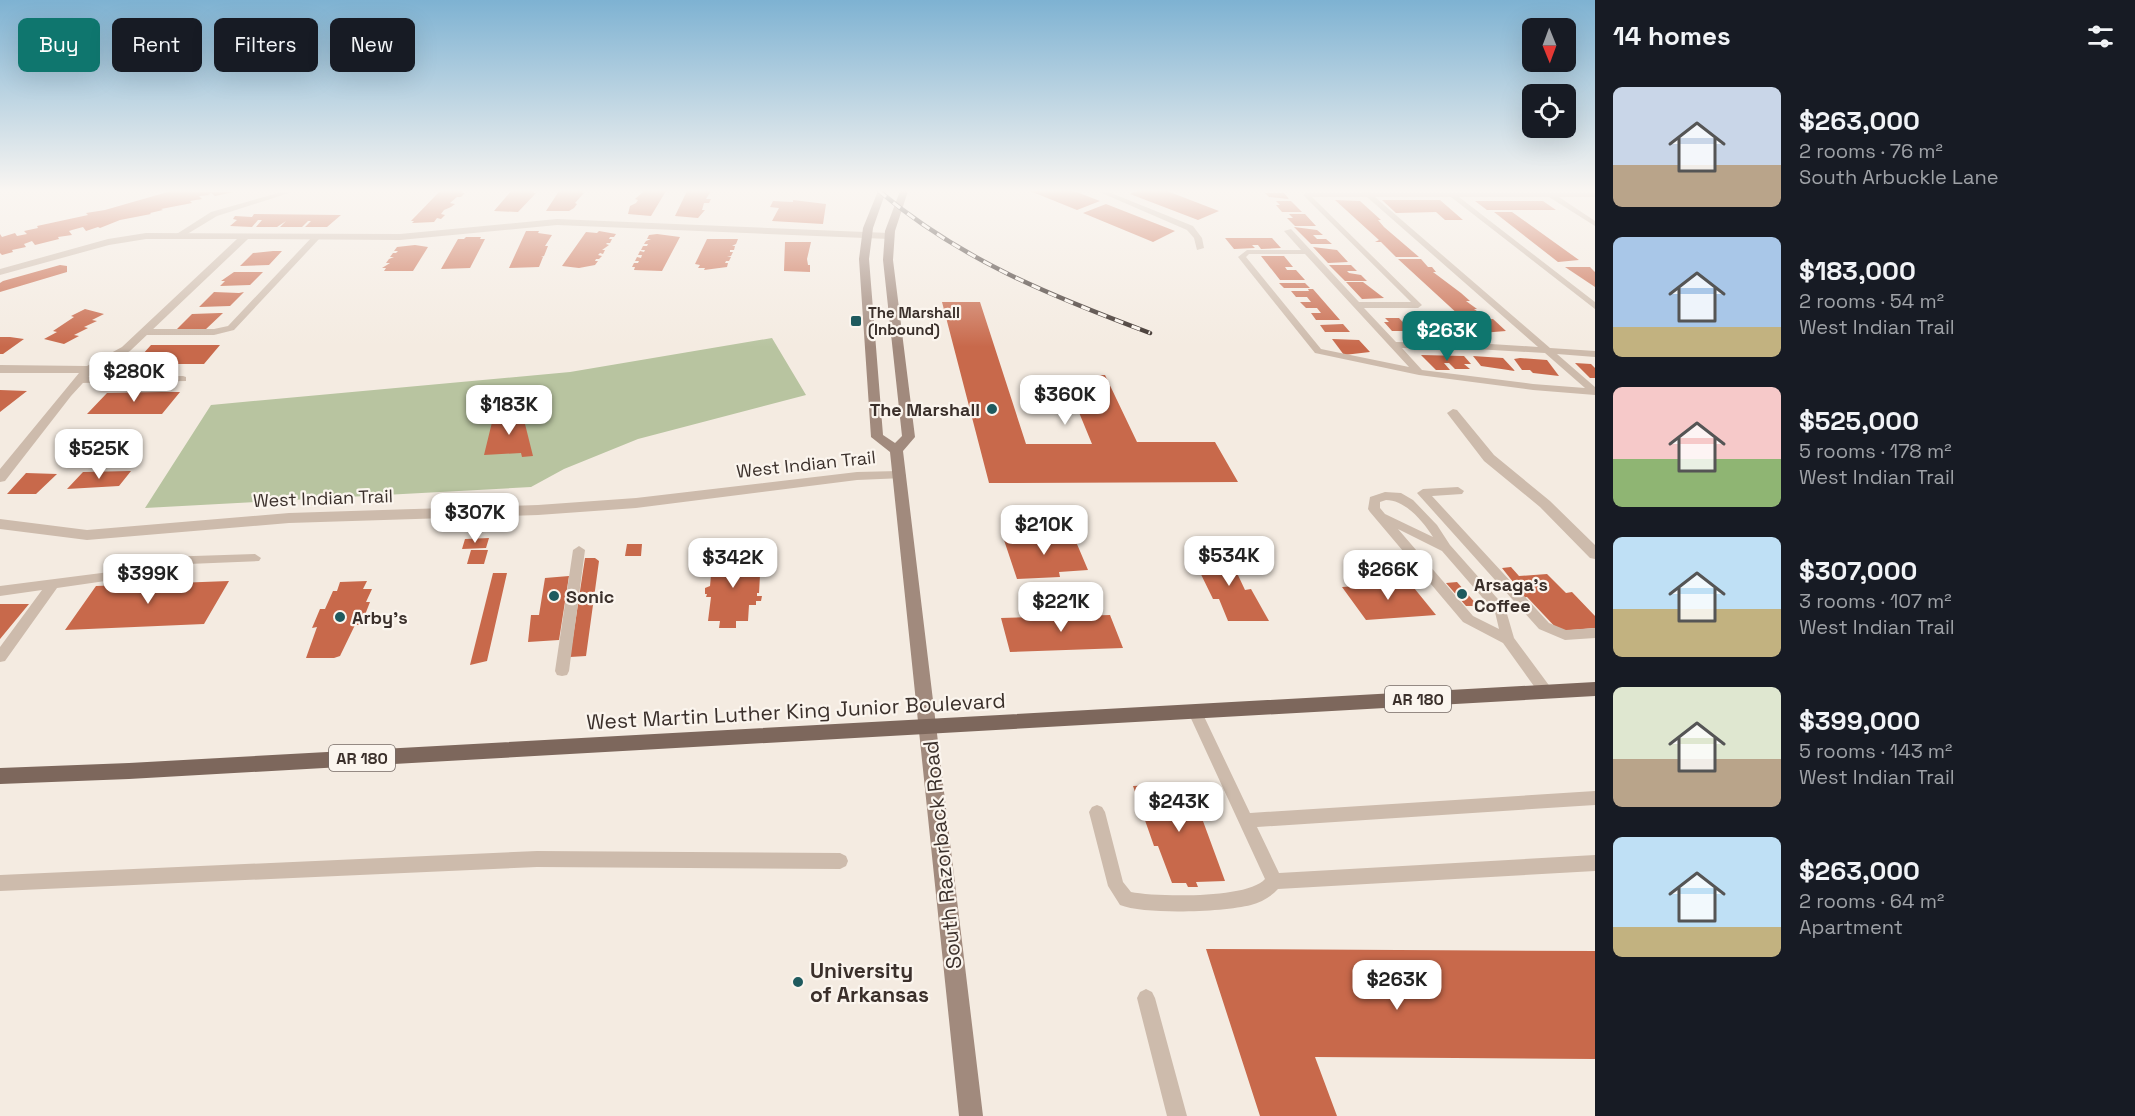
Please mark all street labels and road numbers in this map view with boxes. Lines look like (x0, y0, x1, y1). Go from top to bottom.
street label: West Indian Trail (735, 445, 877, 483)
street label: West Indian Trail (253, 484, 393, 512)
road number: AR 180 (1385, 686, 1451, 712)
street label: West Martin Luther King Junior Boulevard (586, 687, 1006, 735)
street label: South Razorback Road (917, 739, 967, 971)
road number: AR 180 (329, 745, 395, 771)

